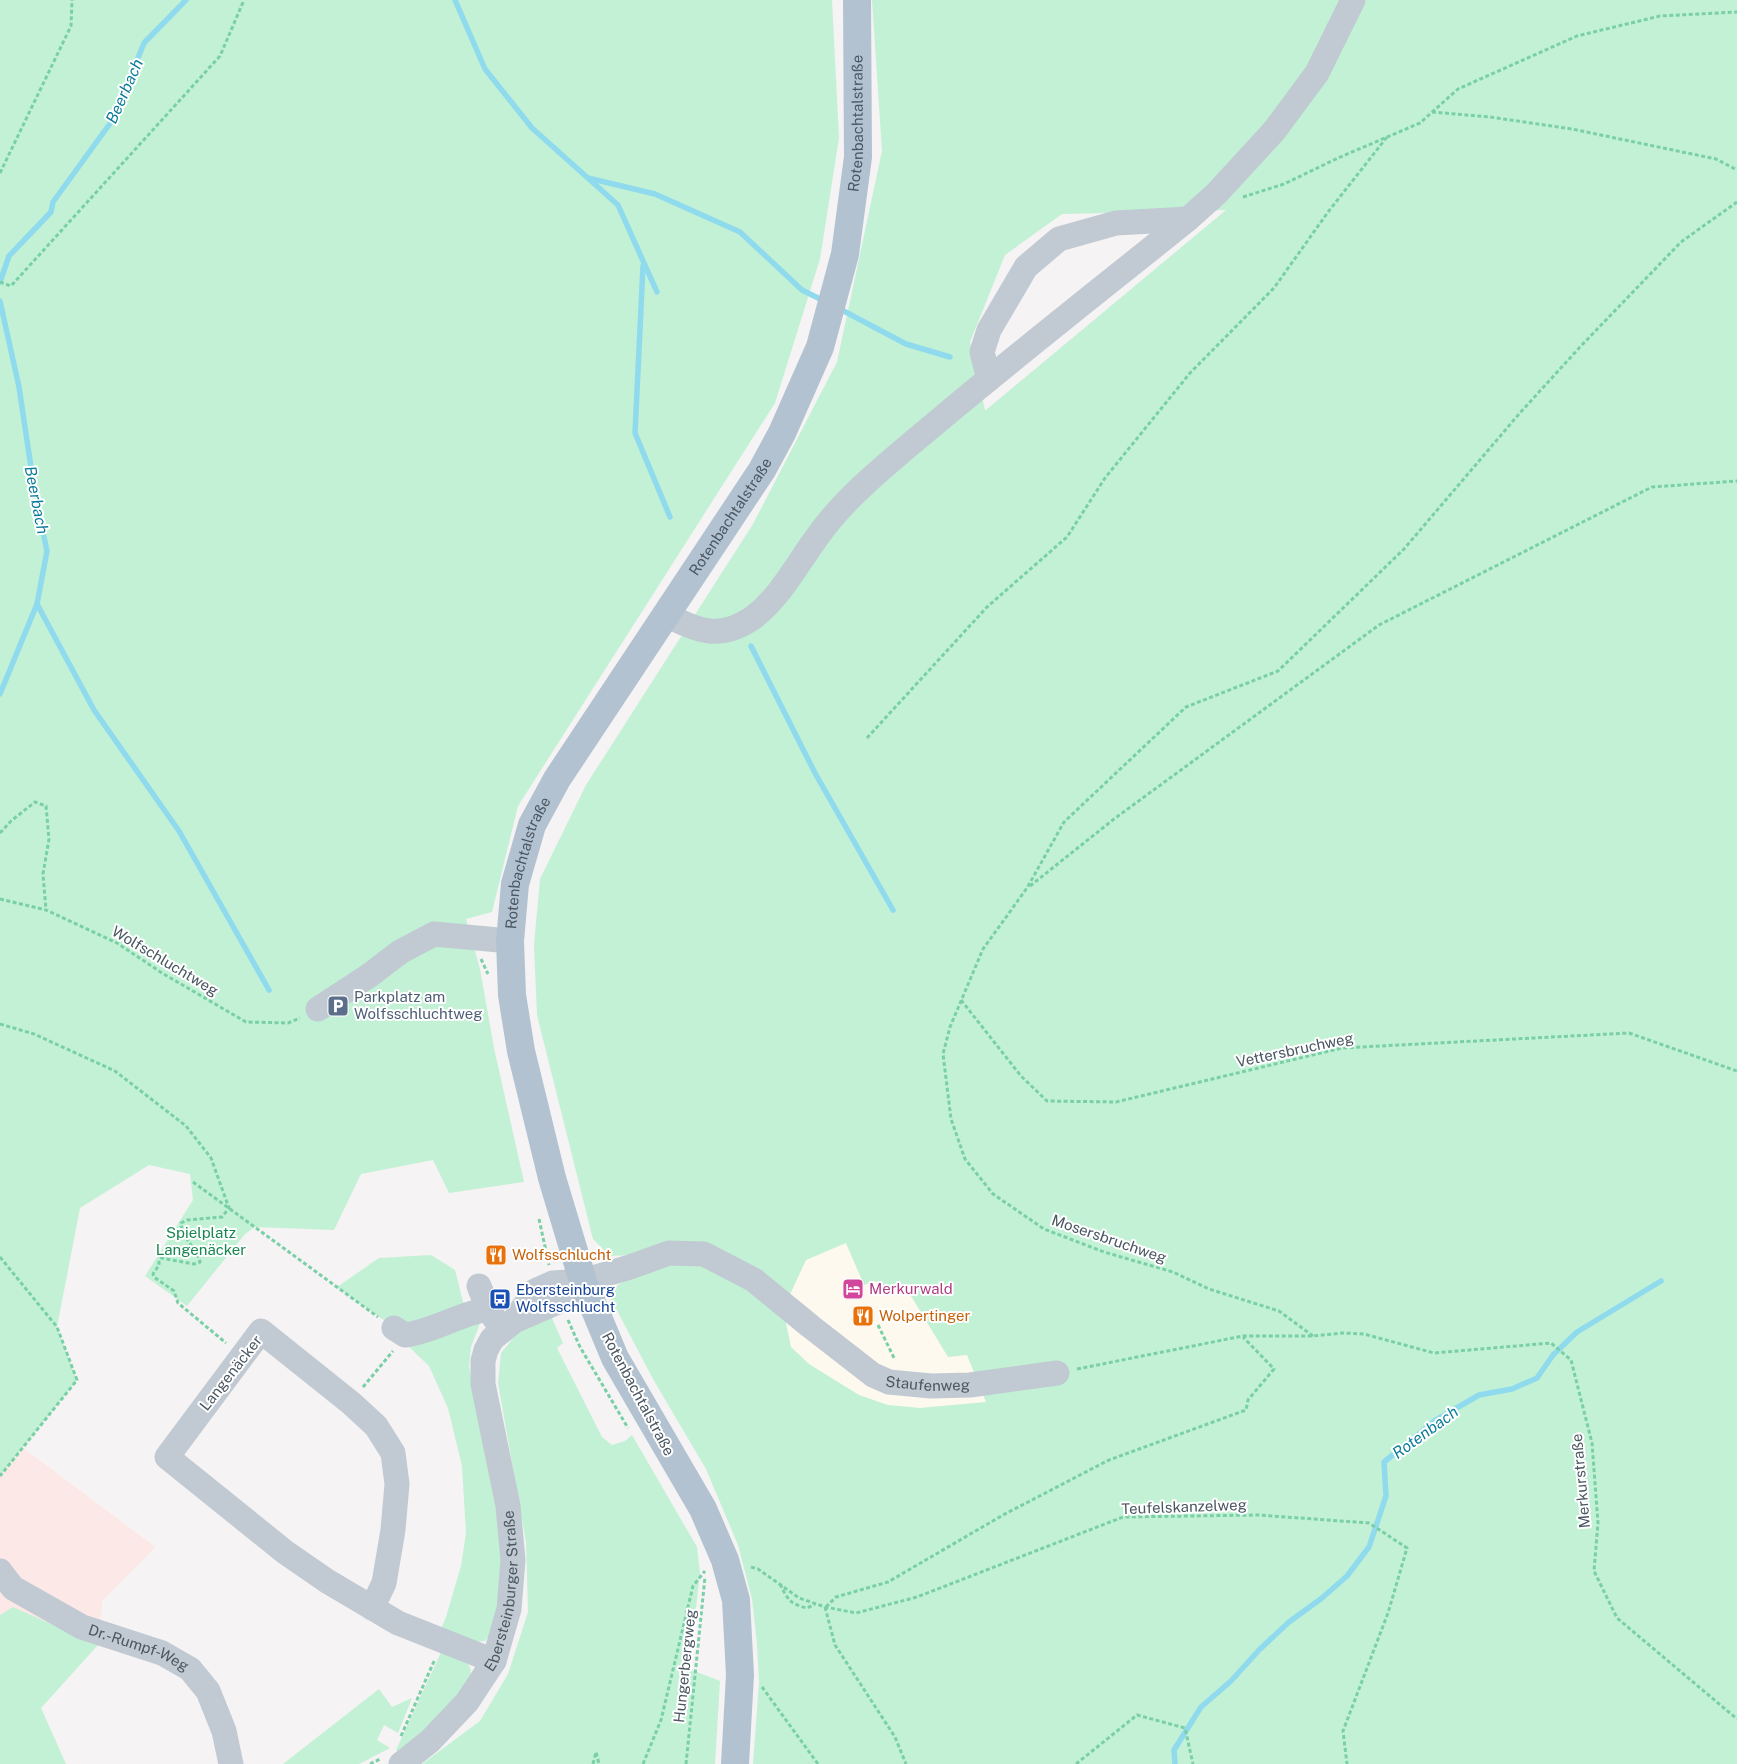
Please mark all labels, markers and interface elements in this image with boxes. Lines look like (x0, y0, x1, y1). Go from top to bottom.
street label: Rotenbachtalstraße (844, 55, 866, 193)
water label: Beerbach (102, 56, 147, 126)
street label: Rotenbachtalstraße (685, 455, 775, 579)
water label: Beerbach (21, 465, 52, 536)
street label: Rotenbachtalstraße (502, 794, 554, 930)
street label: Wolfschluchtweg (109, 922, 221, 999)
place label: Parkplatz am Wolfsschluchtweg (354, 988, 483, 1022)
parking icon: Parkplatz am Wolfsschluchtweg (326, 994, 350, 1018)
street label: Vettersbruchweg (1235, 1029, 1355, 1070)
street label: Mosersbruchweg (1049, 1211, 1169, 1266)
park label: Spielplatz Langenäcker (156, 1224, 246, 1258)
restaurant icon: Wolfsschlucht (484, 1243, 508, 1267)
place label: Wolfsschlucht (512, 1246, 611, 1263)
hotel icon: Merkurwald (841, 1277, 865, 1301)
place label: Merkurwald (869, 1280, 953, 1297)
place label: Ebersteinburg Wolfsschlucht (516, 1281, 615, 1315)
bus stop icon: Ebersteinburg Wolfsschlucht (488, 1287, 512, 1311)
restaurant icon: Wolpertinger (851, 1304, 875, 1328)
place label: Wolpertinger (879, 1307, 971, 1324)
street label: Rotenbachtalstraße (599, 1329, 678, 1458)
street label: Langenäcker (196, 1332, 265, 1414)
street label: Staufenweg (885, 1373, 970, 1394)
water label: Rotenbach (1389, 1402, 1462, 1463)
street label: Merkurstraße (1568, 1433, 1593, 1529)
street label: Teufelskanzelweg (1121, 1496, 1247, 1517)
street label: Ebersteinburger Straße (481, 1510, 521, 1674)
street label: Hungerbergweg (670, 1608, 699, 1724)
street label: Dr.-Rumpf-Weg (86, 1621, 192, 1675)

